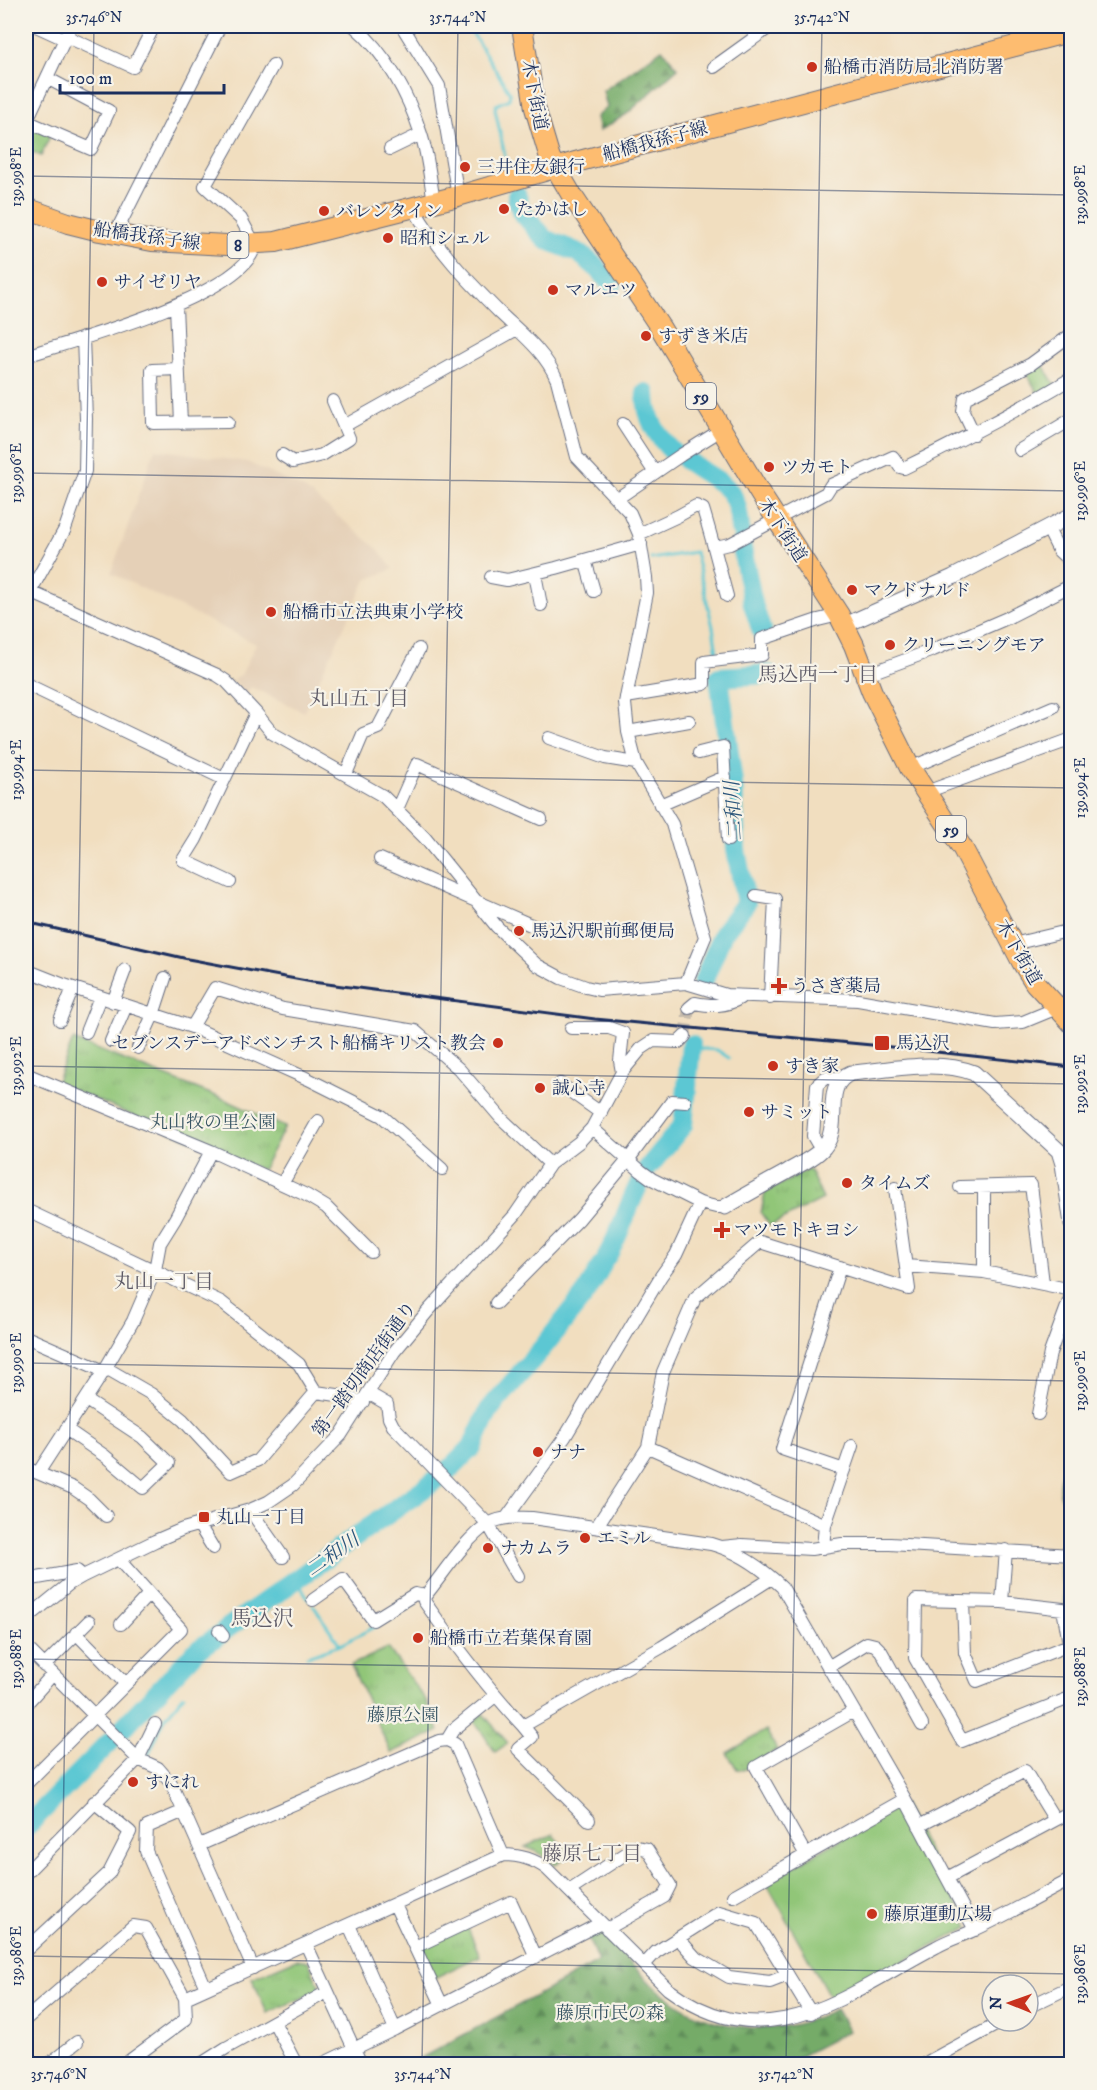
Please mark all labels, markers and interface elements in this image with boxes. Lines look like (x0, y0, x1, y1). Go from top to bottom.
text: 35.746°N (66, 8, 122, 27)
text: 35.744°N (429, 8, 487, 27)
text: 35.742°N (794, 8, 850, 27)
scale bar (60, 57, 224, 95)
place label: 船橋市消防局北消防署 (824, 57, 1004, 79)
street label: 木下街道 (516, 58, 552, 133)
marker: 船橋市消防局北消防署 (805, 60, 819, 74)
text: 100 m (69, 68, 112, 90)
street label: 船橋我孫子線 (600, 117, 710, 167)
text: 139.998°E (7, 147, 26, 207)
place label: 三井住友銀行 (477, 157, 585, 179)
marker: 三井住友銀行 (458, 160, 472, 174)
text: 139.998°E (1071, 165, 1090, 225)
place label: たかはし (516, 199, 588, 221)
place label: バレンタイン (336, 201, 442, 223)
marker: たかはし (497, 202, 511, 216)
marker: バレンタイン (317, 204, 331, 218)
street label: 船橋我孫子線 (92, 219, 202, 255)
place label: 昭和シェル (400, 228, 490, 250)
marker: 昭和シェル (381, 231, 395, 245)
road number: 8 (228, 232, 248, 258)
place label: サイゼリヤ (114, 272, 202, 294)
marker: サイゼリヤ (95, 275, 109, 289)
place label: マルエツ (565, 280, 637, 302)
marker: マルエツ (546, 283, 560, 297)
place label: すずき米店 (658, 326, 748, 348)
marker: すずき米店 (639, 329, 653, 343)
road number: 59 (686, 383, 716, 409)
text: 139.996°E (7, 442, 26, 503)
place label: ツカモト (781, 457, 853, 479)
marker: ツカモト (762, 460, 776, 474)
text: 139.996°E (1071, 460, 1090, 521)
street label: 木下街道 (753, 494, 811, 567)
place label: マクドナルド (864, 580, 971, 602)
marker: マクドナルド (845, 583, 859, 597)
place label: 船橋市立法典東小学校 (283, 602, 463, 624)
marker: 船橋市立法典東小学校 (264, 605, 278, 619)
place label: クリーニングモア (902, 635, 1046, 657)
marker: クリーニングモア (883, 638, 897, 652)
district label: 馬込西一丁目 (758, 663, 878, 688)
district label: 丸山五丁目 (309, 687, 409, 712)
text: 139.994°E (7, 739, 26, 801)
text: 139.994°E (1071, 757, 1090, 819)
water label: 二和川 (720, 778, 749, 842)
road number: 59 (936, 816, 966, 842)
street label: 木下街道 (991, 916, 1046, 989)
place label: 馬込沢駅前郵便局 (531, 921, 675, 943)
marker: 馬込沢駅前郵便局 (512, 924, 526, 938)
place label: うさぎ薬局 (791, 976, 881, 998)
marker: うさぎ薬局 (772, 979, 786, 993)
place label: セブンスデーアドベンチスト船橋キリスト教会 (112, 1033, 486, 1055)
place label: 馬込沢 (896, 1033, 950, 1055)
marker: 馬込沢 (873, 1034, 891, 1052)
text: 139.992°E (7, 1036, 26, 1096)
marker: セブンスデーアドベンチスト船橋キリスト教会 (491, 1036, 505, 1050)
text: 139.992°E (1071, 1054, 1090, 1114)
place label: すき家 (785, 1056, 839, 1078)
marker: すき家 (766, 1059, 780, 1073)
place label: 誠心寺 (552, 1078, 606, 1100)
marker: 誠心寺 (533, 1081, 547, 1095)
place label: サミット (761, 1102, 833, 1124)
marker: サミット (742, 1105, 756, 1119)
park label: 丸山牧の里公園 (150, 1112, 276, 1134)
place label: タイムズ (859, 1173, 931, 1195)
marker: タイムズ (840, 1176, 854, 1190)
place label: マツモトキヨシ (734, 1220, 859, 1242)
marker: マツモトキヨシ (715, 1223, 729, 1237)
district label: 丸山一丁目 (114, 1270, 214, 1295)
street label: 第一踏切商店街通り (308, 1298, 421, 1442)
text: 139.990°E (7, 1332, 26, 1393)
text: 139.990°E (1071, 1350, 1090, 1411)
place label: ナナ (550, 1442, 586, 1464)
marker: ナナ (531, 1445, 545, 1459)
place label: 丸山一丁目 (216, 1507, 306, 1529)
marker: 丸山一丁目 (197, 1510, 211, 1524)
water label: 二和川 (301, 1527, 366, 1583)
place label: エミル (597, 1528, 651, 1550)
marker: エミル (578, 1531, 592, 1545)
place label: ナカムラ (500, 1538, 572, 1560)
marker: ナカムラ (481, 1541, 495, 1555)
district label: 馬込沢 (231, 1606, 294, 1632)
place label: 船橋市立若葉保育園 (430, 1628, 592, 1650)
text: 139.988°E (7, 1629, 26, 1689)
marker: 船橋市立若葉保育園 (411, 1631, 425, 1645)
text: 139.988°E (1071, 1647, 1090, 1707)
park label: 藤原公園 (367, 1705, 439, 1727)
place label: すにれ (145, 1772, 199, 1794)
marker: すにれ (126, 1775, 140, 1789)
district label: 藤原七丁目 (542, 1842, 642, 1867)
place label: 藤原運動広場 (884, 1904, 992, 1926)
marker: 藤原運動広場 (865, 1907, 879, 1921)
text: 139.986°E (7, 1925, 26, 1986)
text: 139.986°E (1071, 1943, 1090, 2004)
north arrow (980, 1973, 1040, 2033)
text: N (986, 1996, 1006, 2009)
park label: 藤原市民の森 (556, 2003, 664, 2025)
text: 35.746°N (31, 2065, 87, 2084)
text: 35.744°N (394, 2065, 452, 2084)
text: 35.742°N (758, 2065, 814, 2084)

